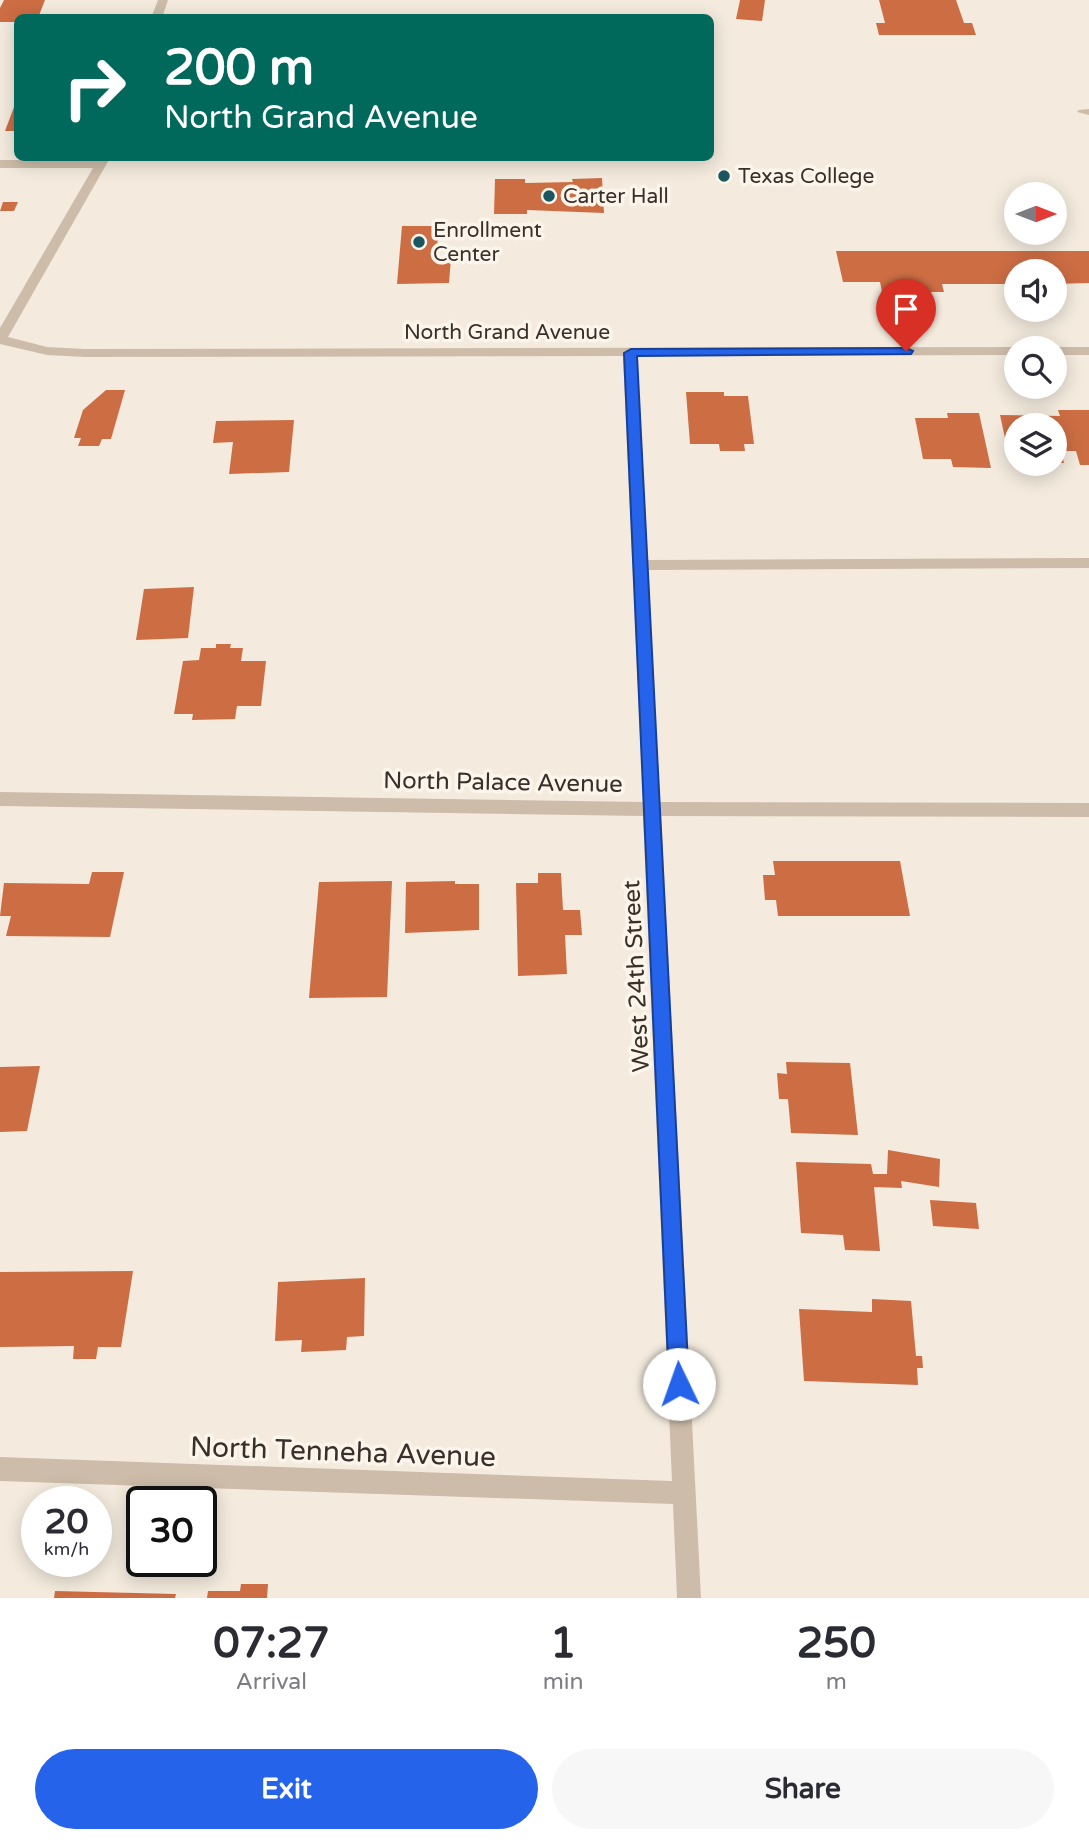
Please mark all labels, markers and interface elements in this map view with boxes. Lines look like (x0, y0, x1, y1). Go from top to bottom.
text: 200 m (164, 39, 314, 98)
icon: right (49, 42, 140, 133)
text: North Grand Avenue (164, 99, 478, 137)
place label: Texas College (738, 164, 875, 189)
marker: Texas College (716, 168, 732, 184)
north arrow (1004, 182, 1068, 245)
map controls (1004, 182, 1067, 476)
place label: Carter Hall (563, 184, 669, 209)
marker: Carter Hall (541, 188, 557, 204)
place label: Enrollment Center (433, 218, 542, 267)
marker: Enrollment Center (411, 234, 427, 250)
button: sound (1004, 259, 1067, 322)
pin (876, 279, 936, 351)
icon: arrive (887, 290, 925, 328)
street label: North Grand Avenue (404, 320, 610, 345)
button: search (1004, 336, 1067, 399)
button: layers (1004, 413, 1067, 476)
street label: North Palace Avenue (383, 766, 623, 799)
street label: West 24th Street (617, 879, 656, 1073)
position arrow (642, 1347, 716, 1421)
street label: North Tenneha Avenue (189, 1430, 497, 1474)
speed limit sign: 30 (126, 1486, 217, 1577)
text: 20 (45, 1501, 88, 1543)
text: km/h (44, 1538, 89, 1560)
text: 07:27 (213, 1618, 330, 1669)
text: 1 (550, 1618, 576, 1669)
text: 250 (797, 1618, 876, 1669)
text: Arrival (236, 1668, 307, 1696)
text: min (543, 1668, 584, 1696)
text: m (826, 1668, 847, 1696)
button: Exit (35, 1749, 538, 1829)
button: Share (552, 1749, 1054, 1829)

